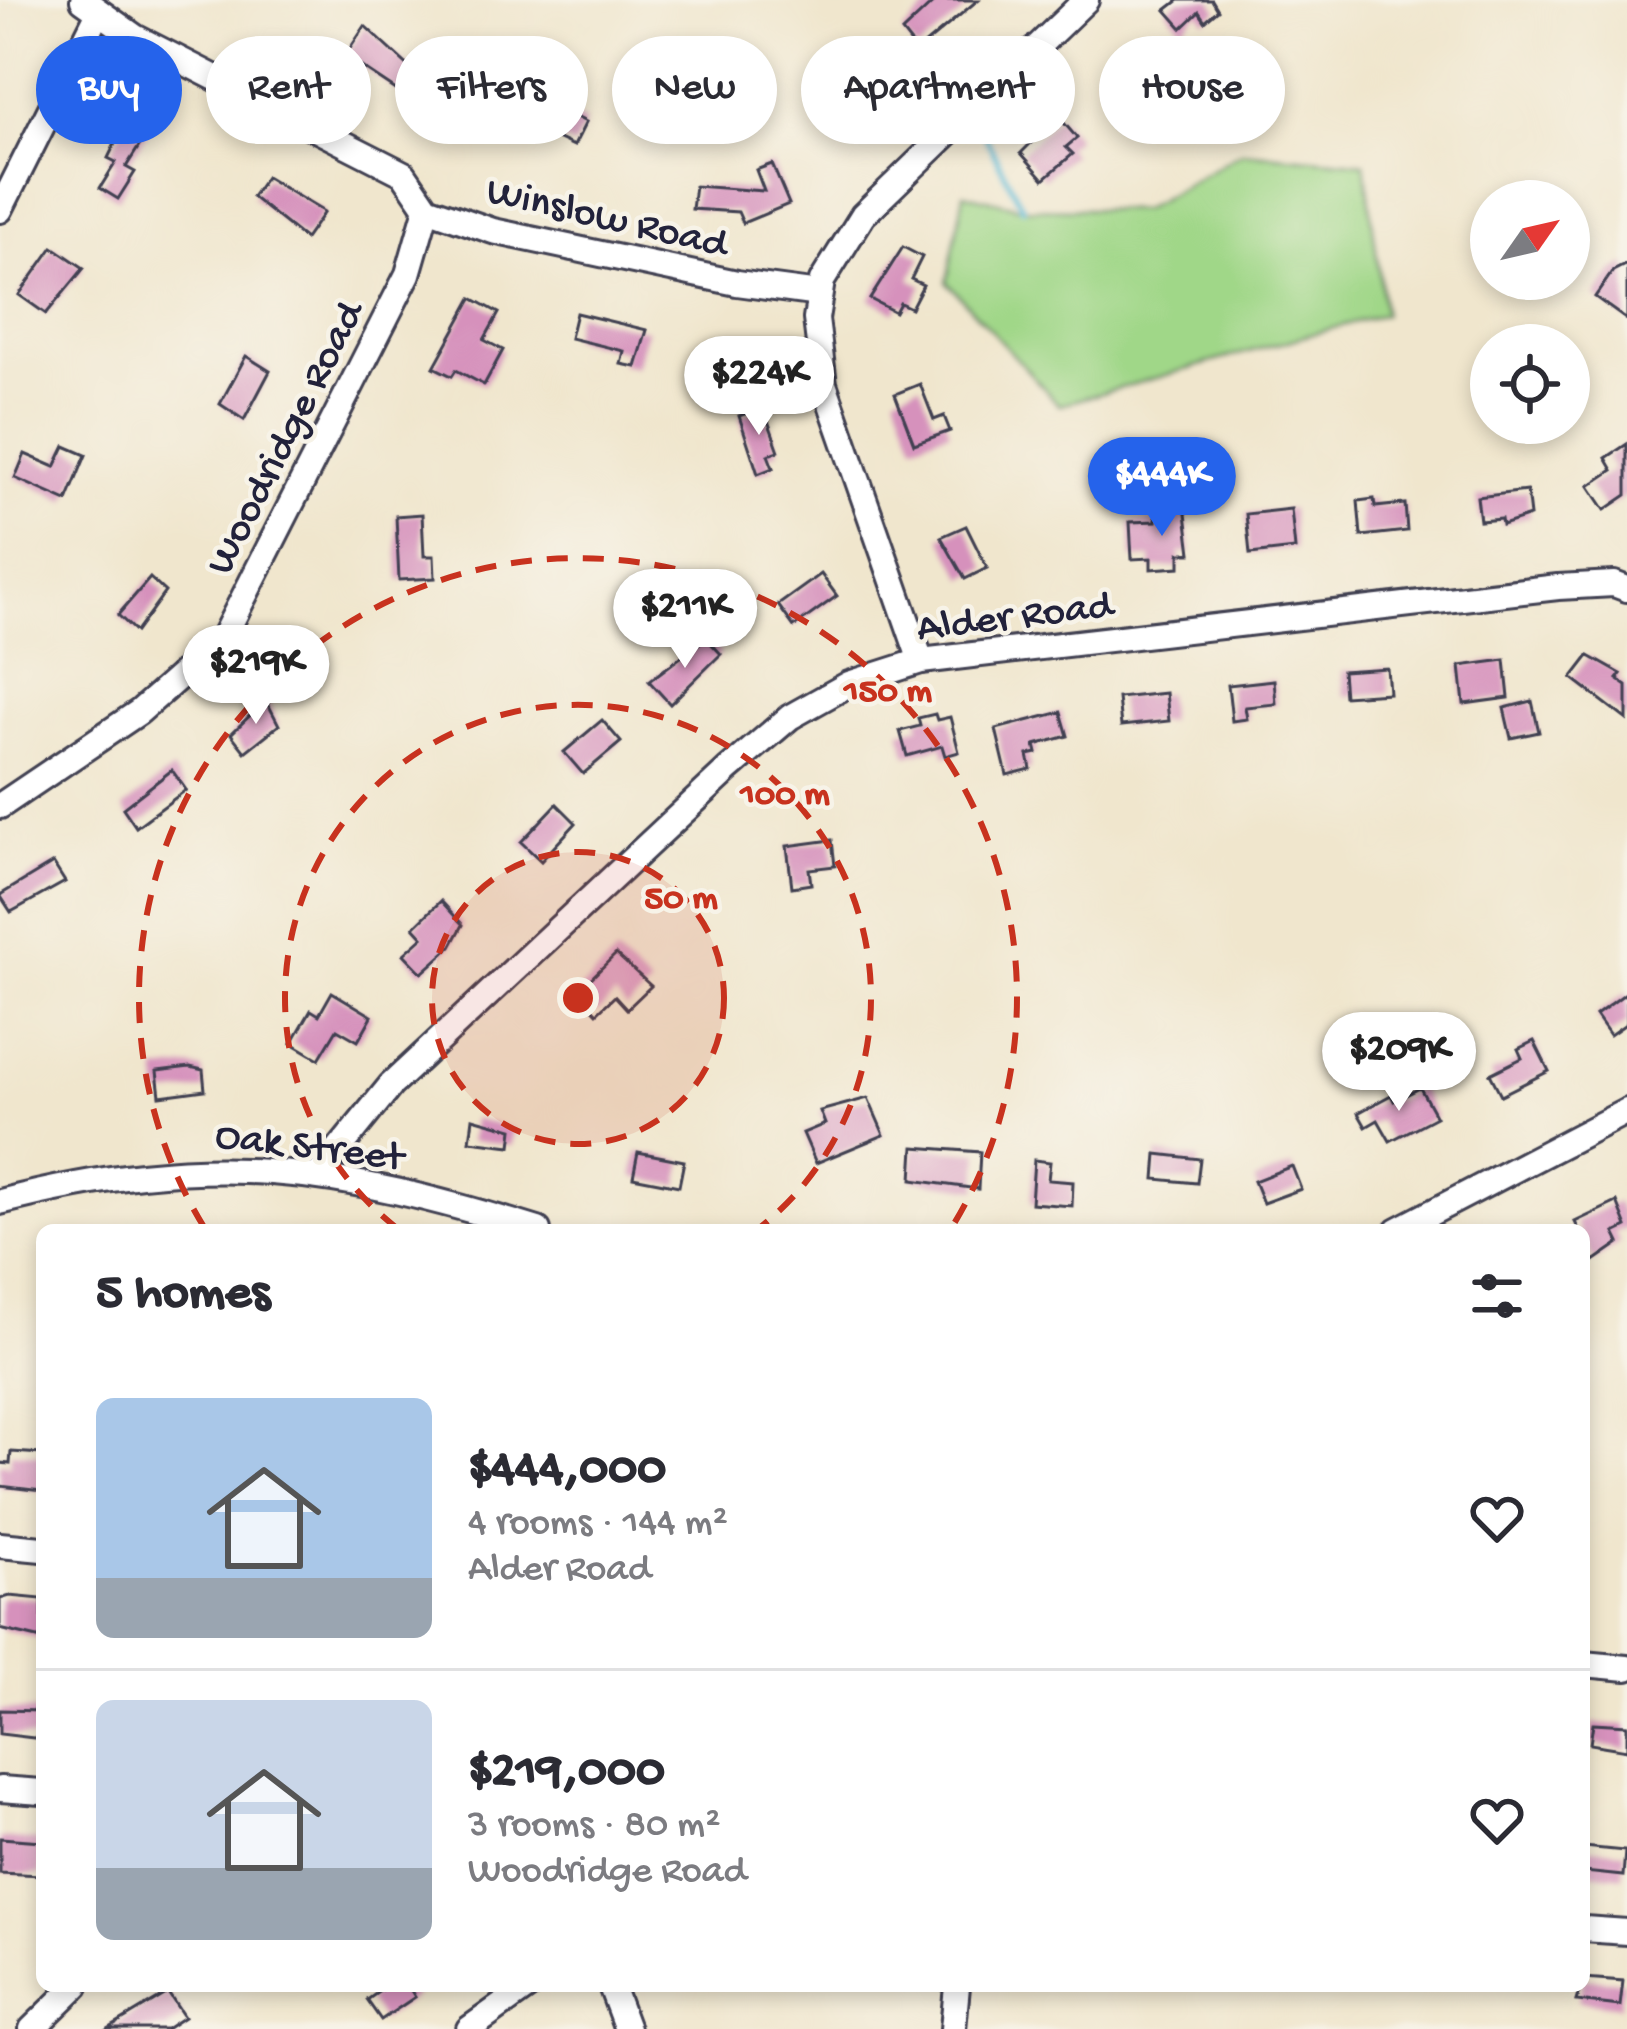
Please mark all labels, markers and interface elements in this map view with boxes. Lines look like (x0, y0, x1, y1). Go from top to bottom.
chip: Buy (36, 36, 182, 144)
chip: Rent (206, 36, 371, 144)
chip: Filters (395, 36, 588, 144)
chip: New (612, 36, 777, 144)
chip: Apartment (801, 36, 1075, 144)
chip: House (1099, 36, 1285, 144)
street label: Winslow Road (481, 169, 735, 273)
north arrow (1470, 180, 1590, 300)
map controls (1470, 180, 1590, 444)
street label: Woodridge Road (198, 292, 379, 584)
button: locate (1470, 324, 1590, 444)
pin: $224K (675, 336, 843, 438)
text: $224K (711, 352, 807, 398)
pin: $444K (1078, 437, 1246, 539)
text: $444K (1115, 453, 1209, 499)
pin: $211K (601, 569, 769, 671)
street label: Alder Road (914, 583, 1119, 656)
text: $211K (640, 585, 730, 631)
pin: $219K (172, 625, 340, 727)
text: $219K (209, 641, 303, 687)
text: 150 m (842, 672, 932, 715)
text: 100 m (738, 775, 830, 818)
text: 50 m (644, 879, 718, 922)
centre of rings (557, 977, 599, 1019)
pin: $209K (1315, 1012, 1483, 1114)
text: $209K (1349, 1028, 1449, 1074)
street label: Oak Street (212, 1114, 410, 1186)
icon: filters (1464, 1263, 1530, 1329)
text: 5 homes (96, 1266, 270, 1326)
text: $444,000 (468, 1442, 666, 1502)
icon: home (192, 1446, 336, 1590)
icon: heart (1464, 1485, 1530, 1551)
text: 4 rooms · 144 m² (468, 1502, 728, 1548)
text: Alder Road (468, 1548, 651, 1594)
text: $219,000 (468, 1744, 665, 1804)
icon: home (192, 1748, 336, 1892)
icon: heart (1464, 1787, 1530, 1853)
text: 3 rooms · 80 m² (468, 1804, 720, 1850)
text: Woodridge Road (468, 1850, 746, 1896)

